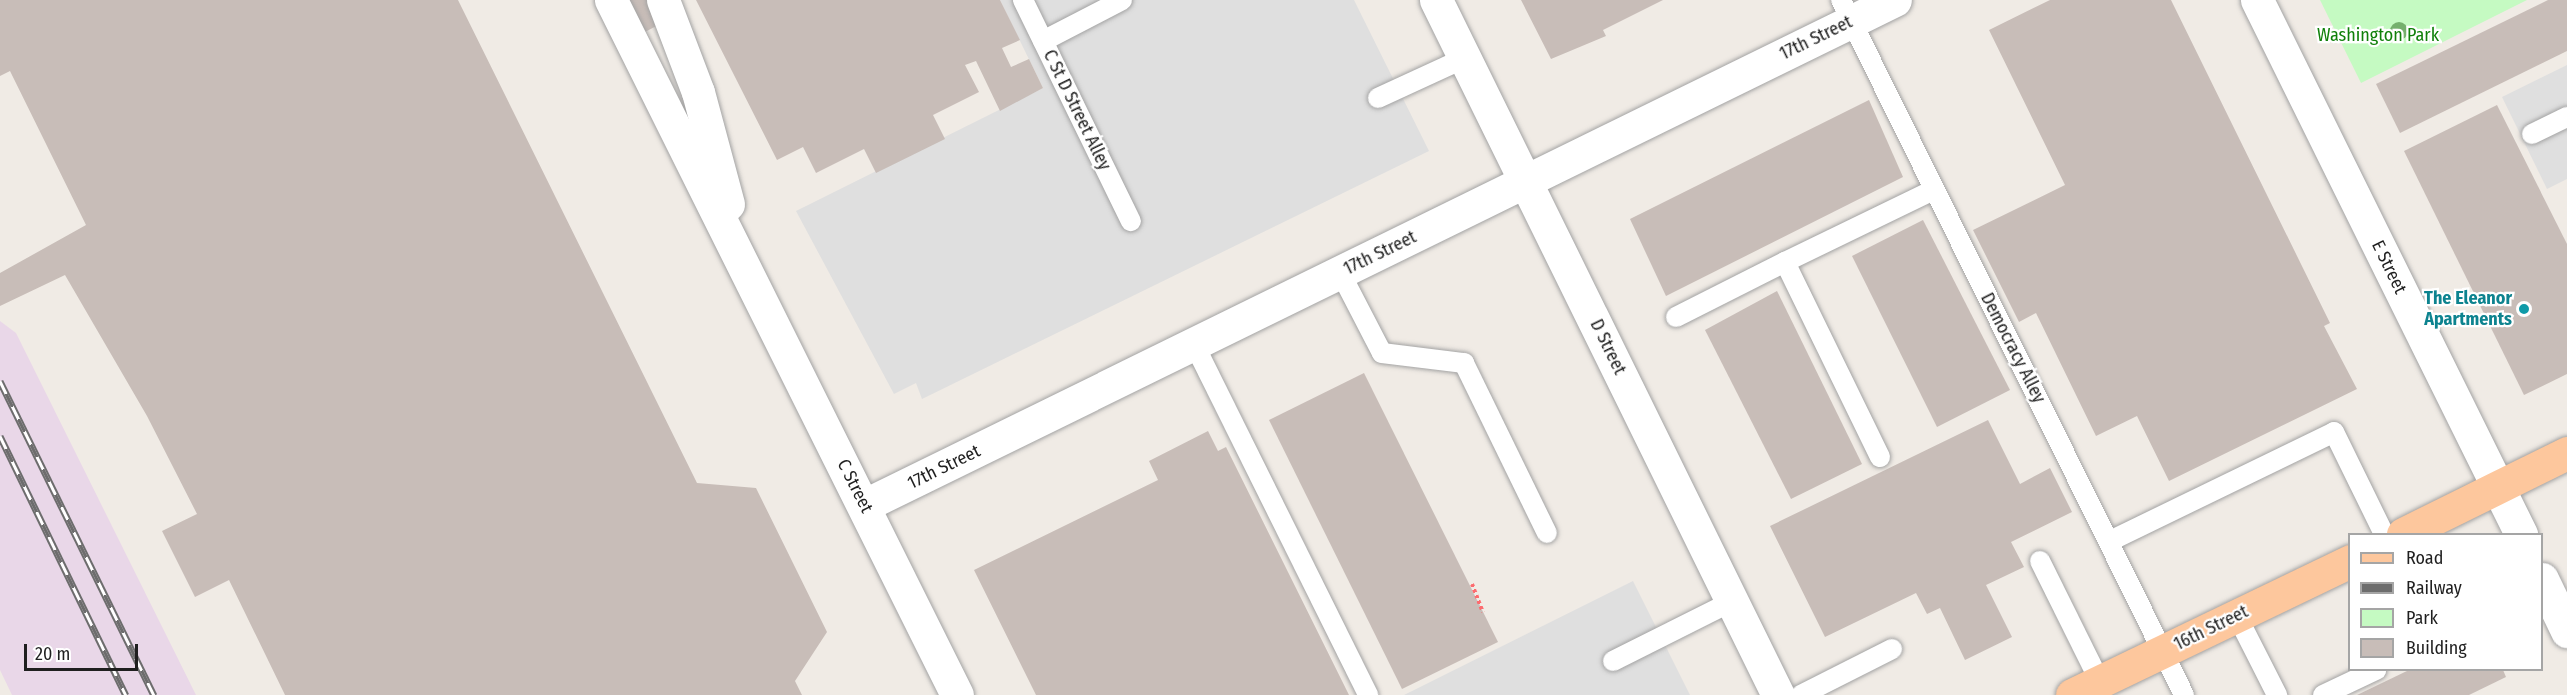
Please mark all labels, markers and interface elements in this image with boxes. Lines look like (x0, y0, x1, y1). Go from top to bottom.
street label: 17th Street (1776, 11, 1856, 65)
park label: Washington Park (2317, 24, 2439, 46)
street label: C St D Street Alley (1039, 46, 1115, 174)
street label: 17th Street (1340, 226, 1420, 280)
street label: E Street (2367, 237, 2411, 297)
place label: The Eleanor Apartments (2424, 288, 2512, 330)
street label: Democracy Alley (1976, 289, 2050, 407)
marker: The Eleanor Apartments (2517, 302, 2531, 316)
street label: D Street (1585, 316, 1631, 378)
street label: 17th Street (904, 440, 984, 494)
street label: C Street (832, 455, 878, 517)
legend (2348, 533, 2543, 671)
text: Road (2406, 547, 2443, 569)
text: Railway (2406, 577, 2462, 599)
street label: 16th Street (2170, 601, 2252, 655)
text: Park (2406, 607, 2438, 629)
scale bar (27, 632, 141, 670)
text: Building (2406, 637, 2467, 659)
text: 20 m (35, 643, 70, 665)

